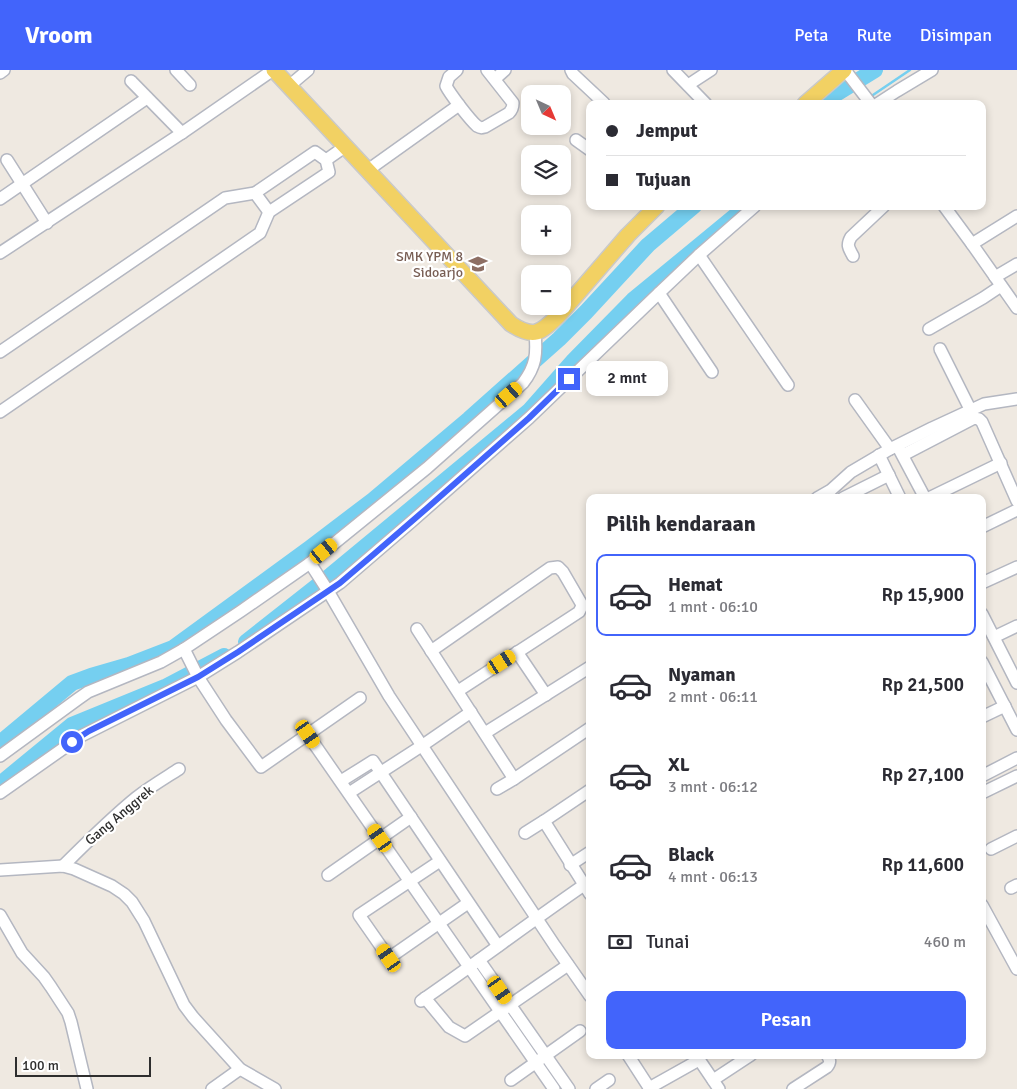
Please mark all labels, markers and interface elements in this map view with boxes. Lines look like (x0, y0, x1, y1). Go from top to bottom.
text: Vroom (25, 20, 93, 50)
text: Peta (794, 24, 828, 46)
text: Rute (856, 24, 892, 46)
text: Disimpan (920, 24, 992, 46)
north arrow (521, 85, 571, 135)
map controls (521, 85, 571, 315)
text: Jemput (636, 119, 698, 143)
button: layers (521, 145, 571, 195)
text: Tujuan (636, 168, 691, 192)
button: + (521, 205, 571, 255)
place label: SMK YPM 8 Sidoarjo (396, 248, 463, 281)
school or university icon: SMK YPM 8 Sidoarjo (467, 253, 489, 275)
button: − (521, 265, 571, 315)
callout: 2 mnt (586, 362, 669, 396)
route end (558, 368, 580, 390)
text: 2 mnt (607, 368, 647, 388)
car (492, 379, 525, 411)
text: Pilih kendaraan (606, 510, 756, 537)
car (307, 536, 340, 566)
icon: car (608, 573, 653, 618)
text: Hemat (668, 573, 723, 597)
text: Rp 15,900 (881, 583, 964, 607)
text: 1 mnt · 06:10 (668, 597, 758, 617)
car (485, 648, 518, 676)
icon: car (608, 663, 653, 708)
text: Nyaman (668, 663, 736, 687)
text: Rp 21,500 (881, 673, 964, 697)
text: 2 mnt · 06:11 (668, 687, 758, 707)
car (293, 717, 322, 751)
route start (61, 731, 83, 753)
icon: car (608, 753, 653, 798)
text: XL (668, 753, 690, 777)
text: Rp 27,100 (881, 763, 964, 787)
text: 3 mnt · 06:12 (668, 777, 758, 797)
street label: Gang Anggrek (82, 782, 157, 849)
car (365, 821, 394, 855)
icon: car (608, 843, 653, 888)
text: Black (668, 843, 714, 867)
text: Rp 11,600 (881, 853, 964, 877)
text: 4 mnt · 06:13 (668, 867, 758, 887)
icon: cash (606, 928, 634, 956)
text: Tunai (646, 930, 689, 954)
text: 460 m (924, 932, 966, 952)
car (374, 941, 403, 975)
car (485, 973, 514, 1007)
button: Pesan (606, 991, 966, 1049)
scale bar (15, 1054, 151, 1077)
text: 100 m (22, 1057, 59, 1074)

